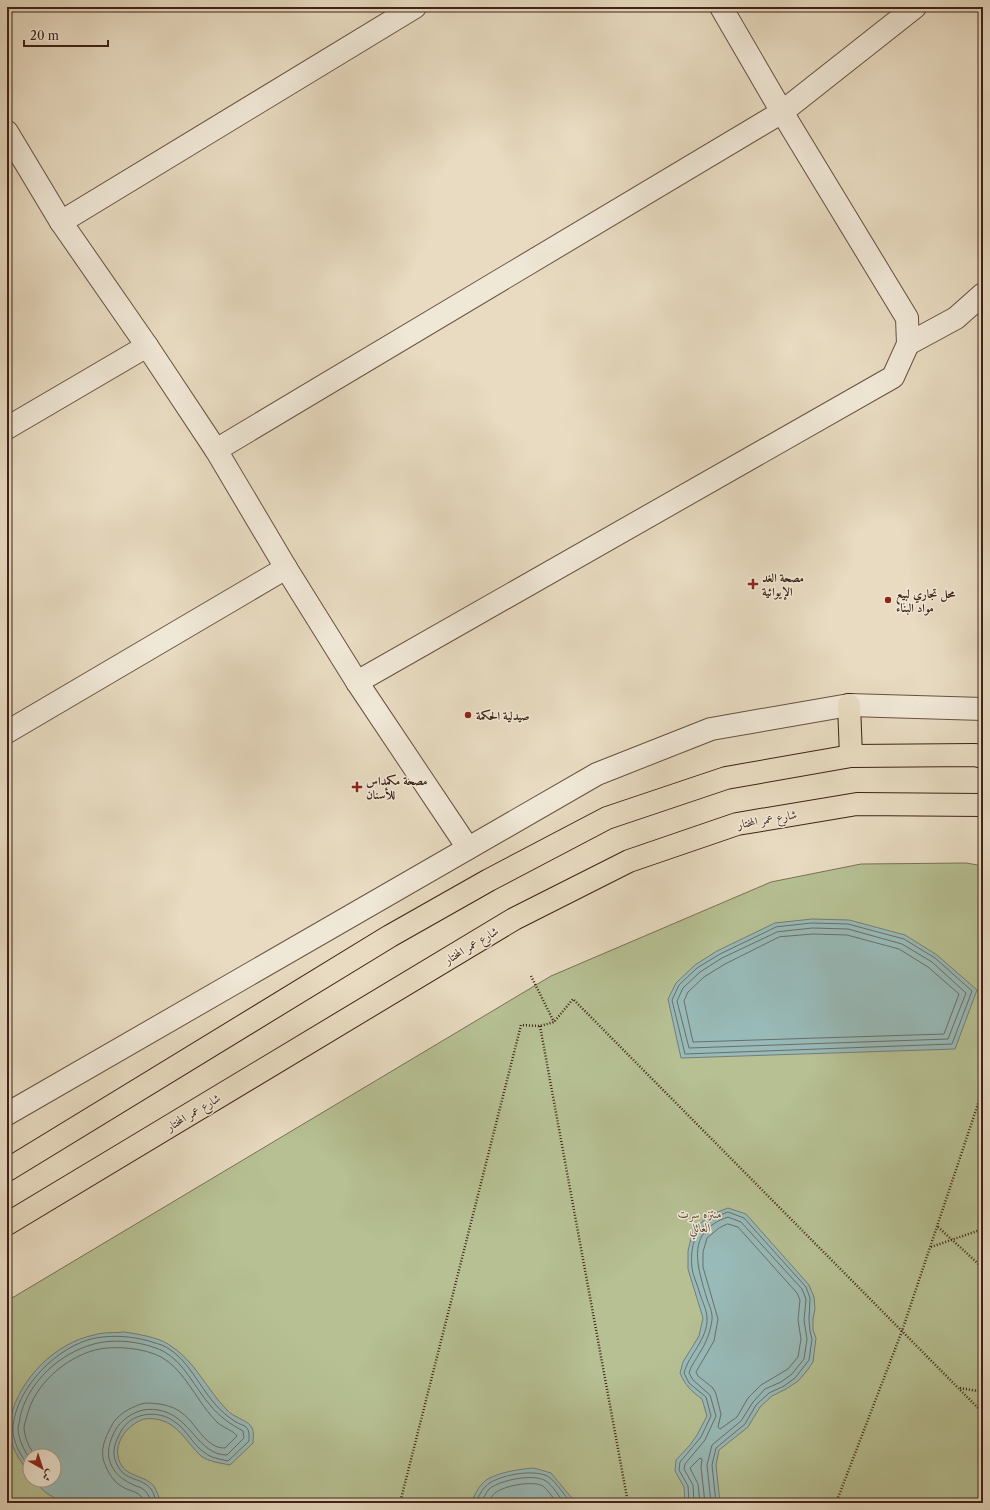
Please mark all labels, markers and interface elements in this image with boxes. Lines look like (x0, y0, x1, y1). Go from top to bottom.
scale bar (24, 22, 108, 48)
text: 20 m (30, 28, 59, 43)
place label: مصحة الغد الإيوائية (762, 570, 804, 601)
marker: مصحة الغد الإيوائية (747, 578, 759, 590)
place label: محل تجاري لبيع مواد البناء (896, 586, 956, 616)
marker: محل تجاري لبيع مواد البناء (883, 595, 893, 605)
place label: صيدلية الحكمة (476, 708, 530, 723)
marker: صيدلية الحكمة (463, 710, 473, 720)
place label: مصحة مكمداس للأسنان (366, 773, 428, 802)
marker: مصحة مكمداس للأسنان (351, 781, 363, 793)
street label: شارع عمر المختار (735, 806, 799, 836)
street label: شارع عمر المختار (440, 923, 503, 971)
street label: شارع عمر المختار (162, 1090, 225, 1138)
park label: منتزه سرت العائلي (678, 1206, 722, 1240)
north arrow (22, 1448, 62, 1488)
text: ش (40, 1467, 57, 1485)

